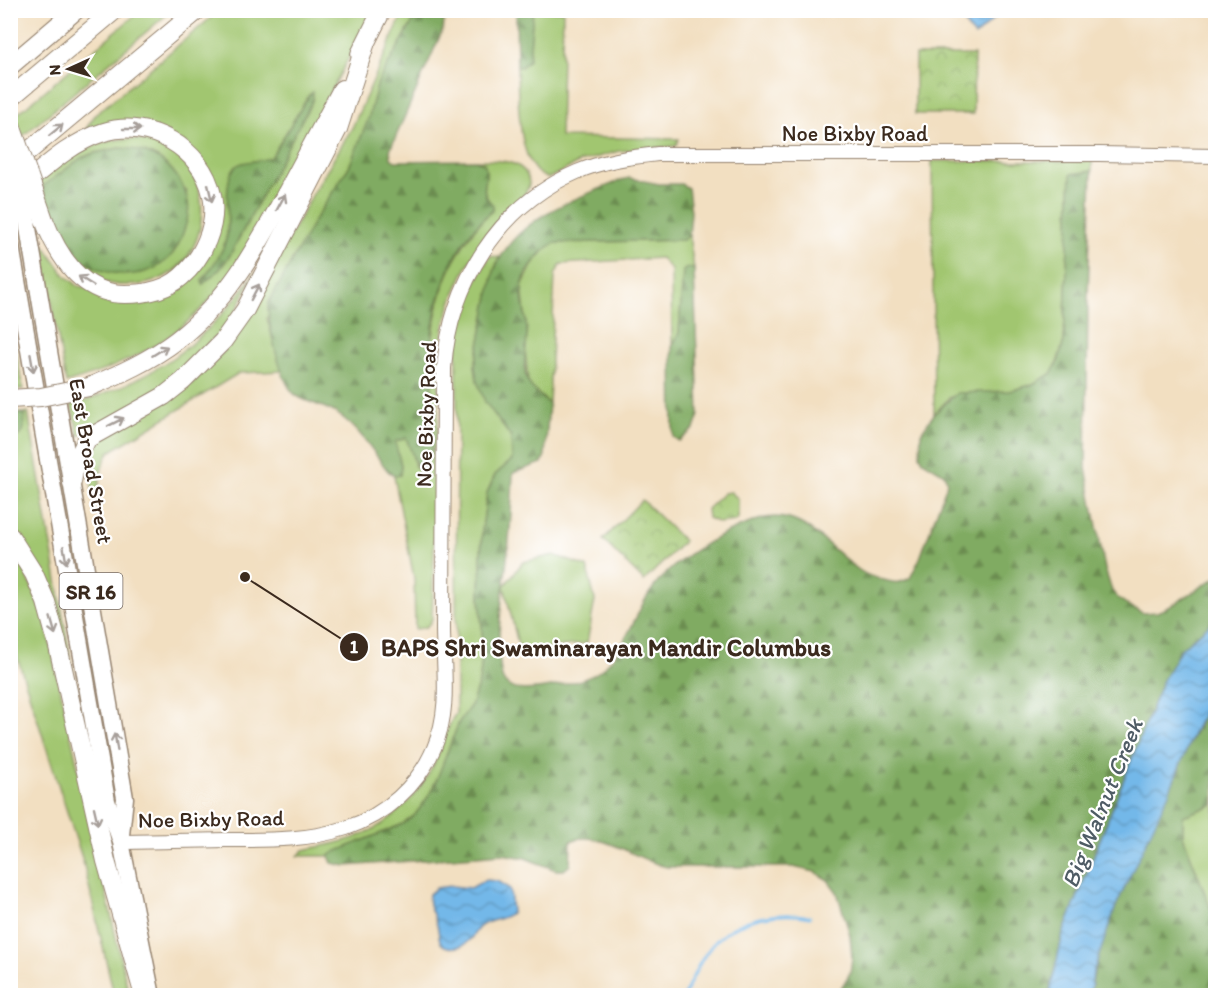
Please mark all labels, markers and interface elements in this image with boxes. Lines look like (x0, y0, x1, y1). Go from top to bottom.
north arrow (39, 39, 99, 99)
text: N (45, 64, 64, 76)
street label: Noe Bixby Road (782, 120, 928, 147)
one-way arrow (48, 123, 64, 136)
one-way arrow (122, 123, 141, 135)
one-way arrow (205, 183, 216, 202)
one-way arrow (276, 194, 287, 212)
one-way arrow (79, 275, 95, 287)
one-way arrow (250, 283, 261, 301)
street label: Noe Bixby Road (410, 340, 442, 488)
one-way arrow (151, 345, 168, 357)
one-way arrow (27, 352, 38, 372)
street label: East Broad Street (63, 376, 119, 546)
one-way arrow (106, 416, 124, 428)
one-way arrow (60, 545, 71, 564)
road number: SR 16 (60, 573, 122, 609)
one-way arrow (48, 616, 59, 635)
callout: BAPS Shri Swaminarayan Mandir Columbus (339, 626, 843, 668)
text: BAPS Shri Swaminarayan Mandir Columbus (381, 633, 831, 663)
text: 1 (350, 636, 359, 658)
water label: Big Walnut Creek (1055, 713, 1150, 892)
one-way arrow (110, 733, 121, 752)
street label: Noe Bixby Road (138, 804, 284, 834)
one-way arrow (91, 806, 102, 826)

